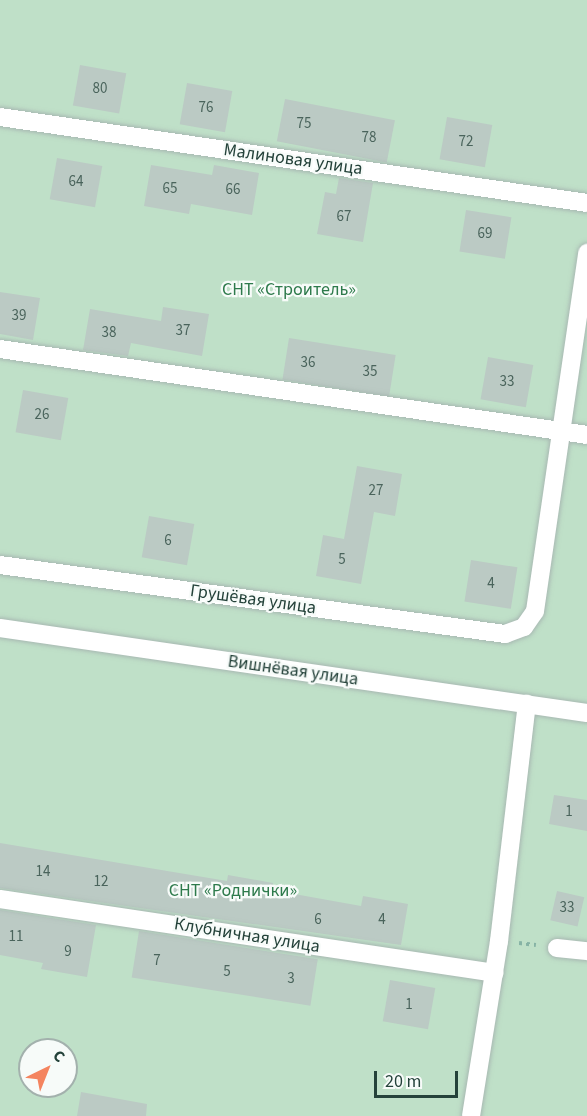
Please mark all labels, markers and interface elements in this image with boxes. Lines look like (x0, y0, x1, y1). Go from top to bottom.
house number: 80 (93, 80, 107, 98)
house number: 76 (199, 99, 213, 117)
house number: 75 (297, 115, 311, 133)
house number: 78 (362, 129, 376, 147)
house number: 72 (459, 133, 473, 151)
street label: Малиновая улица (222, 140, 364, 180)
house number: 64 (69, 173, 83, 191)
house number: 65 (163, 180, 177, 198)
house number: 66 (226, 181, 240, 199)
house number: 67 (337, 208, 351, 226)
house number: 69 (478, 225, 492, 243)
park label: СНТ «Строитель» (222, 279, 356, 301)
house number: 39 (12, 307, 26, 325)
house number: 37 (176, 322, 190, 340)
house number: 38 (102, 324, 116, 342)
house number: 36 (301, 354, 315, 372)
house number: 35 (363, 363, 377, 381)
house number: 33 (500, 373, 514, 391)
house number: 26 (35, 406, 49, 424)
house number: 27 (369, 482, 383, 500)
house number: 6 (164, 532, 172, 550)
house number: 5 (338, 551, 346, 569)
house number: 4 (487, 575, 495, 593)
street label: Грушёвая улица (189, 580, 317, 620)
street label: Вишнёвая улица (226, 651, 360, 691)
house number: 1 (565, 803, 573, 821)
house number: 14 (36, 863, 50, 881)
house number: 12 (94, 873, 108, 891)
park label: СНТ «Роднички» (169, 880, 297, 902)
house number: 33 (560, 899, 574, 917)
house number: 6 (314, 911, 322, 929)
house number: 4 (378, 911, 386, 929)
street label: Клубничная улица (173, 914, 321, 958)
house number: 11 (9, 928, 23, 946)
house number: 9 (64, 943, 72, 961)
house number: 7 (153, 952, 161, 970)
house number: 5 (223, 963, 231, 981)
house number: 3 (287, 970, 295, 988)
house number: 1 (405, 996, 413, 1014)
north arrow (18, 1038, 78, 1098)
text: С (48, 1045, 70, 1068)
scale bar (377, 1059, 461, 1097)
text: 20 m (385, 1069, 421, 1094)

